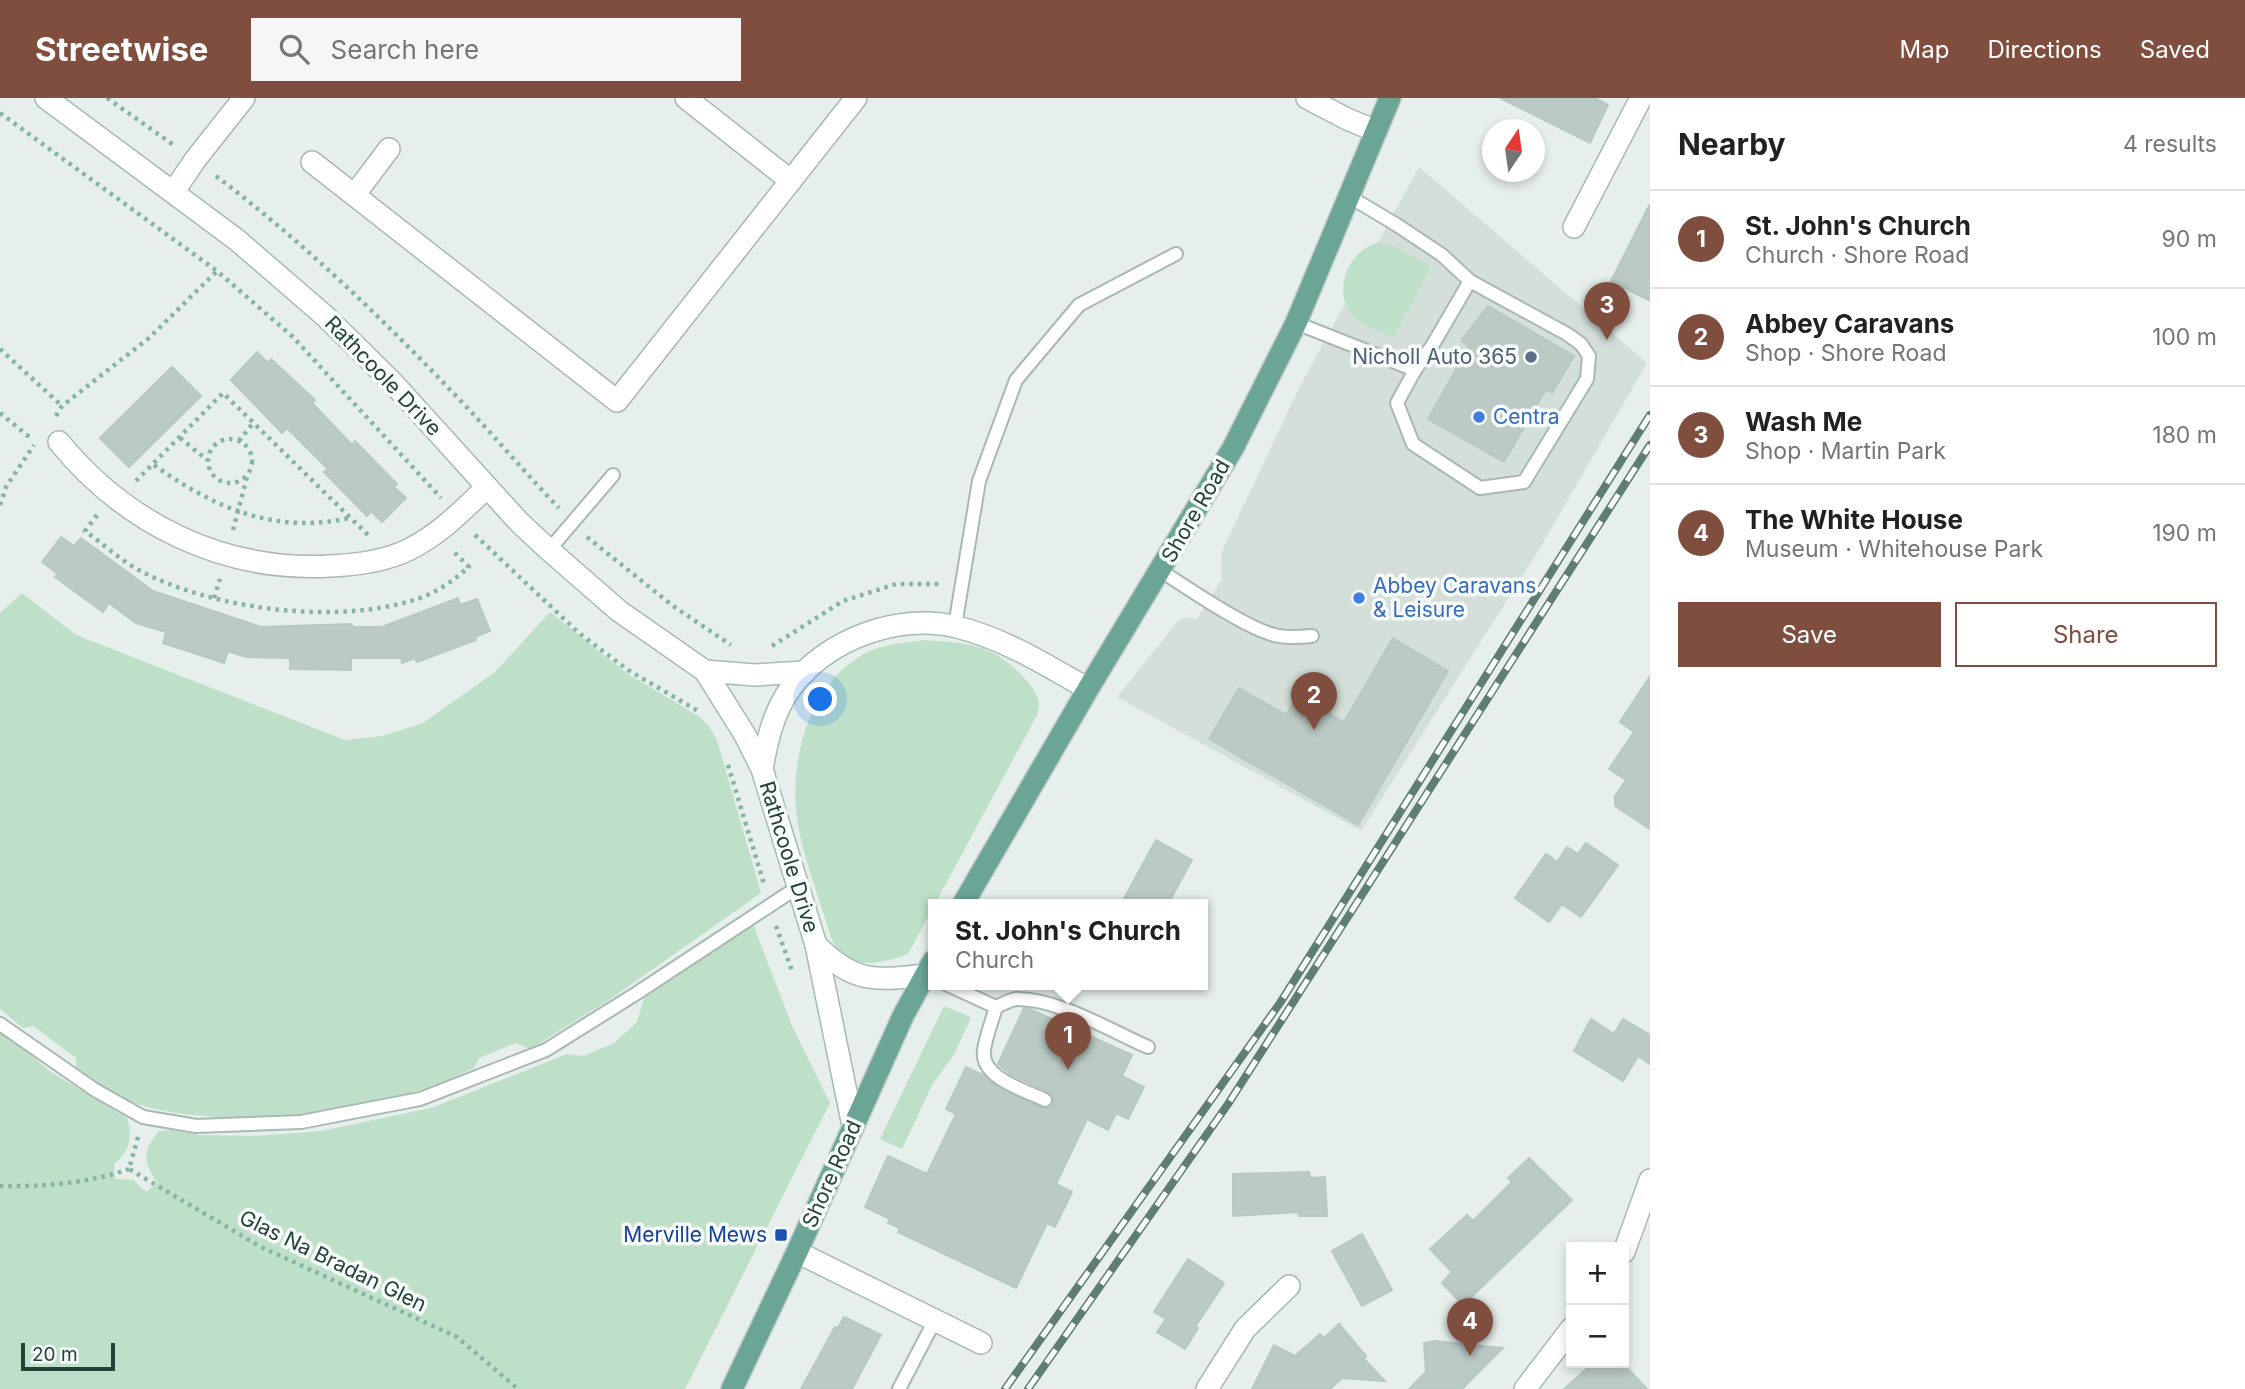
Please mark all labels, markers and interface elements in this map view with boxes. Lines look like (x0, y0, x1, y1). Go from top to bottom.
search box (251, 18, 741, 81)
text: Streetwise (35, 29, 209, 69)
icon: search (275, 30, 313, 68)
text: Search here (331, 34, 479, 65)
text: Map (1900, 35, 1949, 64)
text: Directions (1987, 35, 2102, 64)
text: Saved (2140, 35, 2210, 64)
north arrow (1482, 119, 1545, 182)
text: Nearby (1678, 126, 1786, 162)
text: 4 results (2123, 130, 2217, 158)
text: St. John's Church (1745, 210, 1971, 241)
text: 1 (1696, 225, 1706, 253)
text: 90 m (2162, 225, 2217, 253)
text: Church · Shore Road (1745, 241, 1969, 269)
pin: 3 (1584, 282, 1630, 340)
text: Abbey Caravans (1745, 308, 1954, 339)
street label: Rathcoole Drive (320, 310, 447, 441)
text: 2 (1694, 323, 1708, 351)
text: 100 m (2152, 323, 2217, 351)
text: Shop · Shore Road (1745, 339, 1947, 367)
place label: Nicholl Auto 365 (1352, 344, 1517, 369)
marker: Nicholl Auto 365 (1523, 349, 1539, 365)
place label: Centra (1493, 404, 1560, 429)
text: Wash Me (1745, 406, 1862, 437)
marker: Centra (1471, 409, 1487, 425)
text: 3 (1694, 421, 1708, 449)
text: 180 m (2152, 421, 2217, 449)
text: Shop · Martin Park (1745, 437, 1946, 465)
street label: Shore Road (1156, 455, 1235, 567)
text: The White House (1745, 504, 1963, 535)
text: 4 (1693, 519, 1709, 547)
text: 190 m (2152, 519, 2217, 547)
text: Museum · Whitehouse Park (1745, 535, 2043, 563)
place label: Abbey Caravans & Leisure (1373, 573, 1536, 622)
marker: Abbey Caravans & Leisure (1351, 590, 1367, 606)
button: Save (1678, 602, 1941, 667)
button: Share (1955, 602, 2217, 667)
pin: 2 (1291, 672, 1337, 730)
your location (803, 682, 837, 716)
street label: Rathcoole Drive (755, 778, 824, 936)
popup (928, 899, 1208, 990)
text: St. John's Church (955, 915, 1181, 946)
text: Church (955, 946, 1034, 974)
pin: 1 (1045, 1012, 1091, 1070)
street label: Shore Road (797, 1116, 866, 1231)
street label: Glas Na Bradan Glen (236, 1204, 431, 1317)
place label: Merville Mews (623, 1222, 767, 1247)
marker: Merville Mews (773, 1227, 789, 1243)
map controls (1566, 1242, 1629, 1368)
button: + (1566, 1242, 1629, 1305)
pin: 4 (1447, 1298, 1493, 1356)
button: − (1566, 1305, 1629, 1368)
scale bar (21, 1340, 116, 1372)
text: 20 m (32, 1343, 78, 1366)

